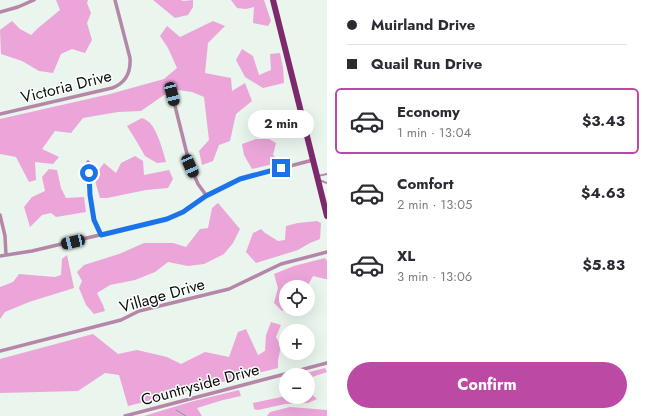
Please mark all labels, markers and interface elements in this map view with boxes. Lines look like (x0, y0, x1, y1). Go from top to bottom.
text: Muirland Drive (371, 14, 475, 36)
text: Quail Run Drive (371, 53, 482, 75)
street label: Victoria Drive (18, 64, 114, 109)
car (163, 81, 181, 107)
text: Economy (397, 101, 460, 123)
icon: car (349, 103, 385, 139)
callout: 2 min (248, 110, 314, 138)
text: $3.43 (582, 110, 625, 132)
text: 2 min (264, 114, 298, 133)
text: 1 min · 13:04 (397, 123, 471, 142)
car (180, 153, 200, 179)
route end (272, 159, 290, 177)
route start (80, 164, 98, 182)
text: Comfort (397, 173, 454, 195)
icon: car (349, 175, 385, 211)
text: $4.63 (581, 182, 625, 204)
text: 2 min · 13:05 (397, 195, 472, 214)
car (60, 233, 86, 251)
text: XL (397, 245, 415, 267)
icon: car (349, 247, 385, 283)
text: $5.83 (582, 254, 625, 276)
text: 3 min · 13:06 (397, 267, 472, 286)
street label: Village Drive (117, 272, 207, 319)
map controls (279, 280, 315, 404)
button: locate (279, 280, 315, 316)
button: + (279, 324, 315, 360)
street label: Countryside Drive (138, 358, 262, 411)
button: Confirm (347, 362, 627, 408)
button: − (279, 368, 315, 404)

